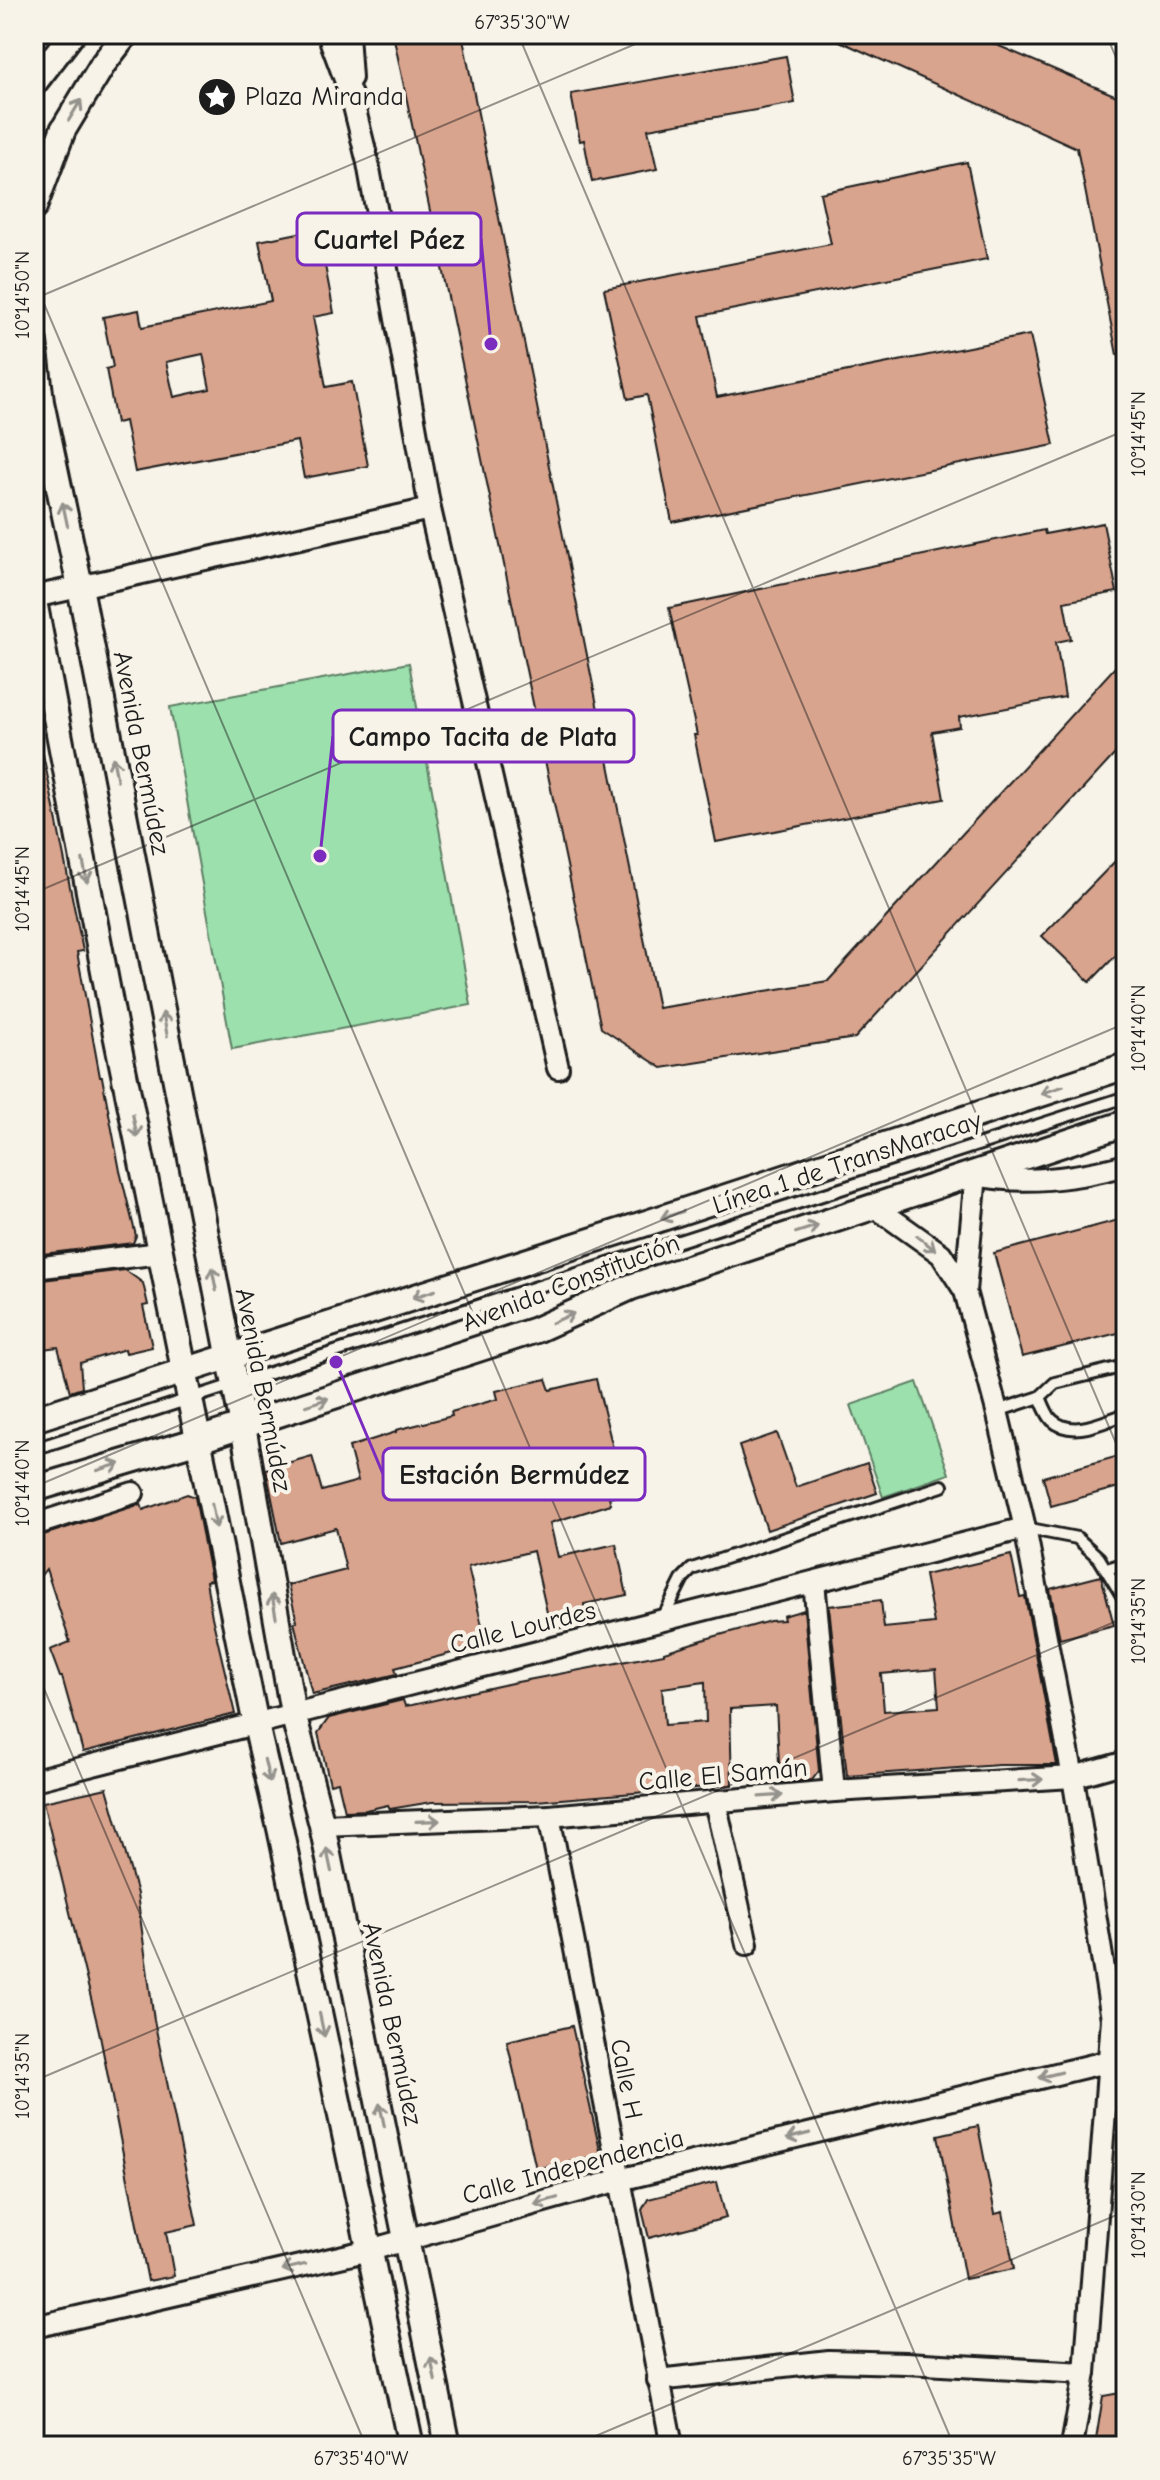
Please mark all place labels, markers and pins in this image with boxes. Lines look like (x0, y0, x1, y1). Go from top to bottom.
place icon: Plaza Miranda (196, 76, 238, 118)
place label: Plaza Miranda (245, 82, 404, 112)
callout: Cuartel Páez (297, 213, 481, 265)
callout: Campo Tacita de Plata (333, 710, 634, 762)
callout: Estación Bermúdez (383, 1448, 645, 1500)

